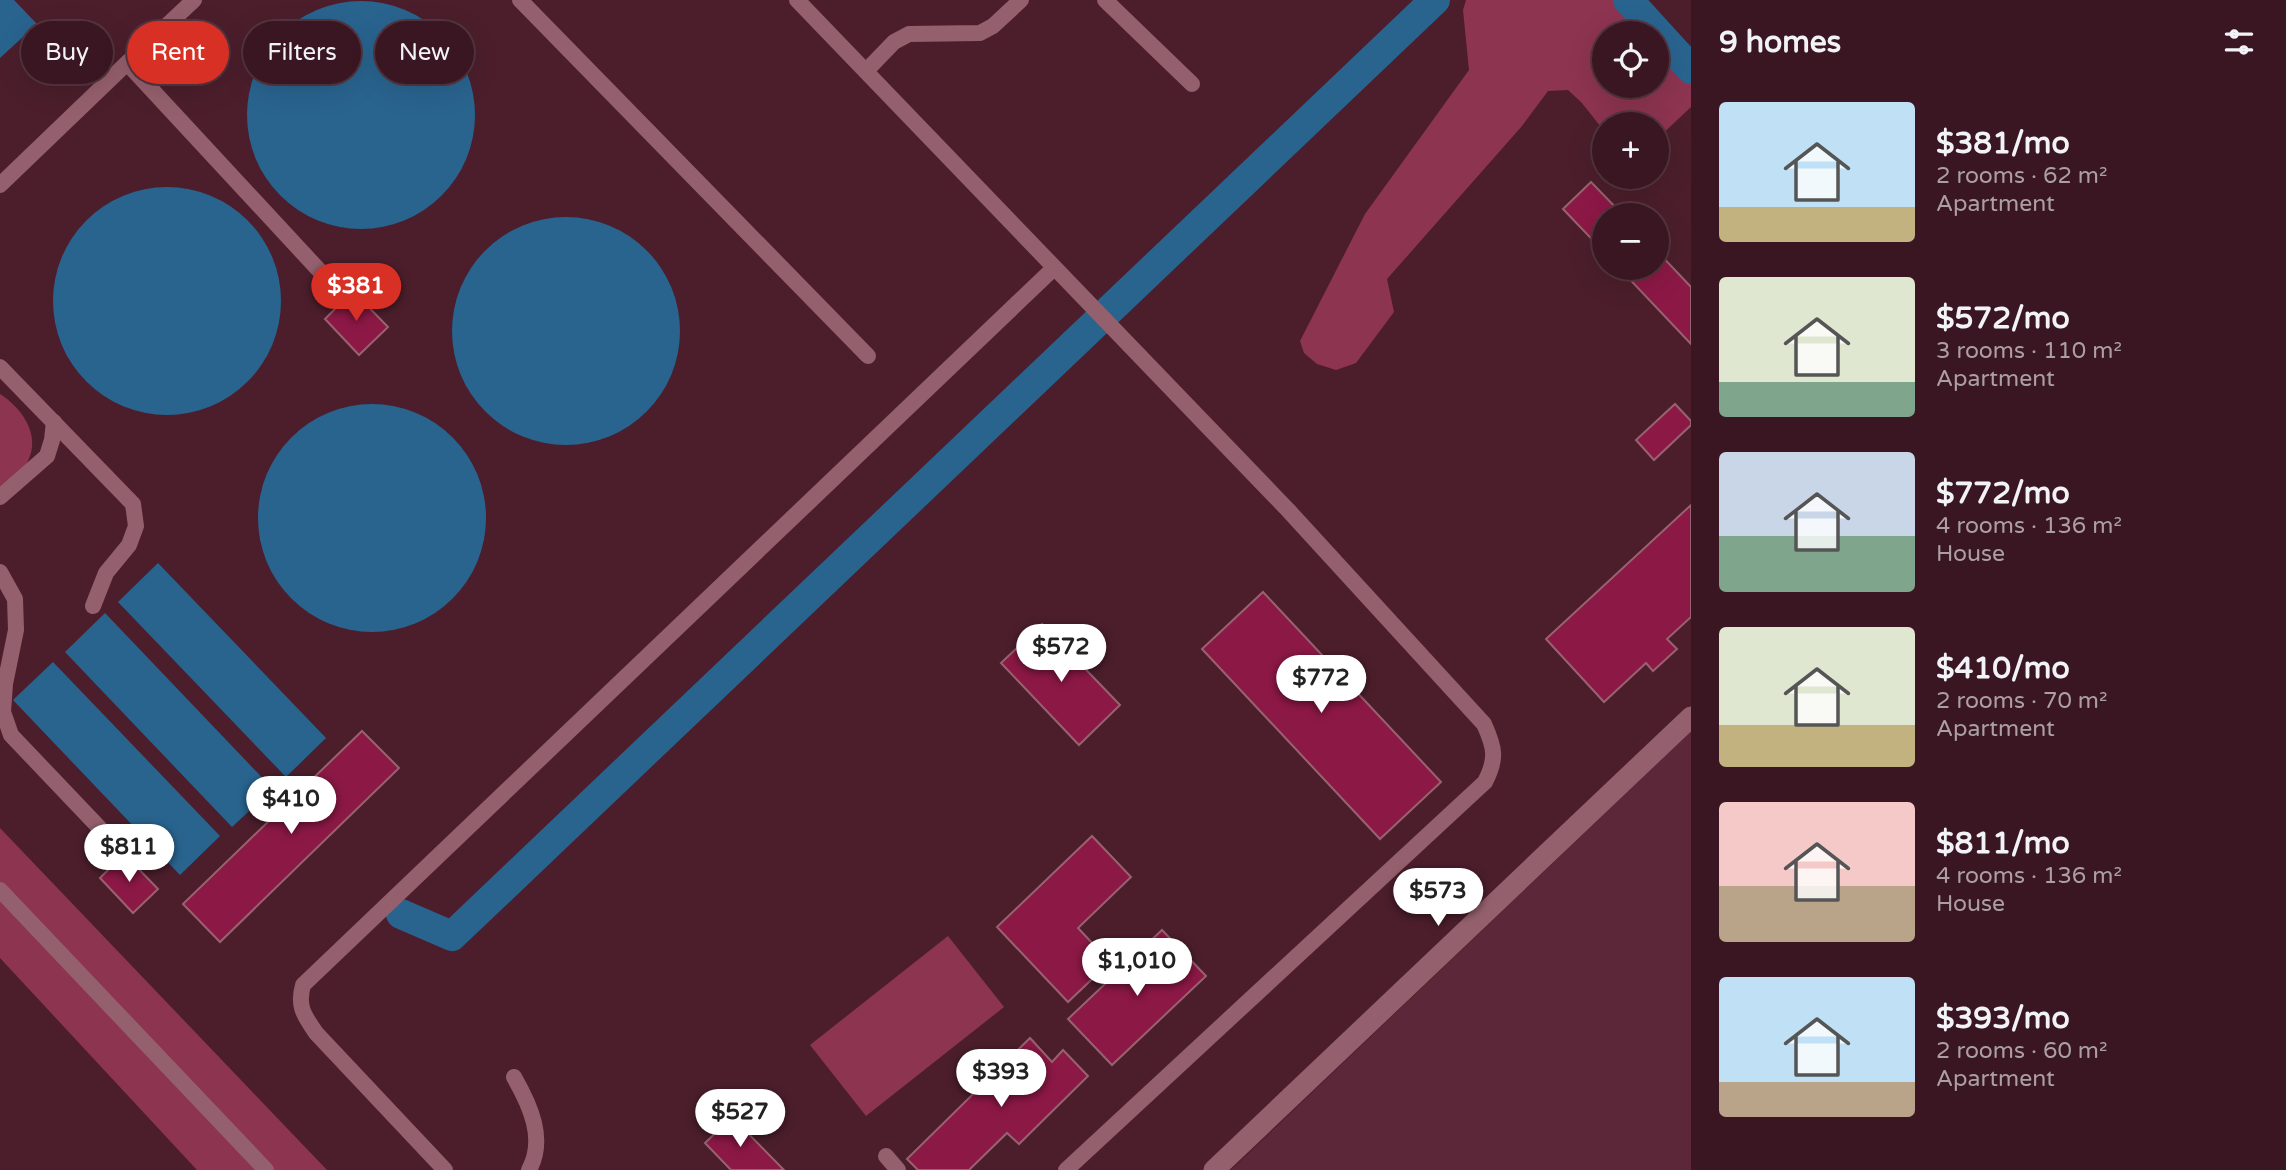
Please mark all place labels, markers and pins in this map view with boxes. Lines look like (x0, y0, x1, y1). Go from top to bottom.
pin: $381 (315, 264, 397, 323)
pin: $572 (1020, 624, 1102, 684)
pin: $772 (1280, 656, 1362, 715)
pin: $410 (250, 776, 332, 836)
pin: $811 (88, 824, 170, 884)
pin: $573 (1397, 869, 1479, 928)
pin: $1,010 (1080, 939, 1194, 998)
pin: $393 (960, 1050, 1042, 1109)
pin: $527 (699, 1090, 781, 1149)

